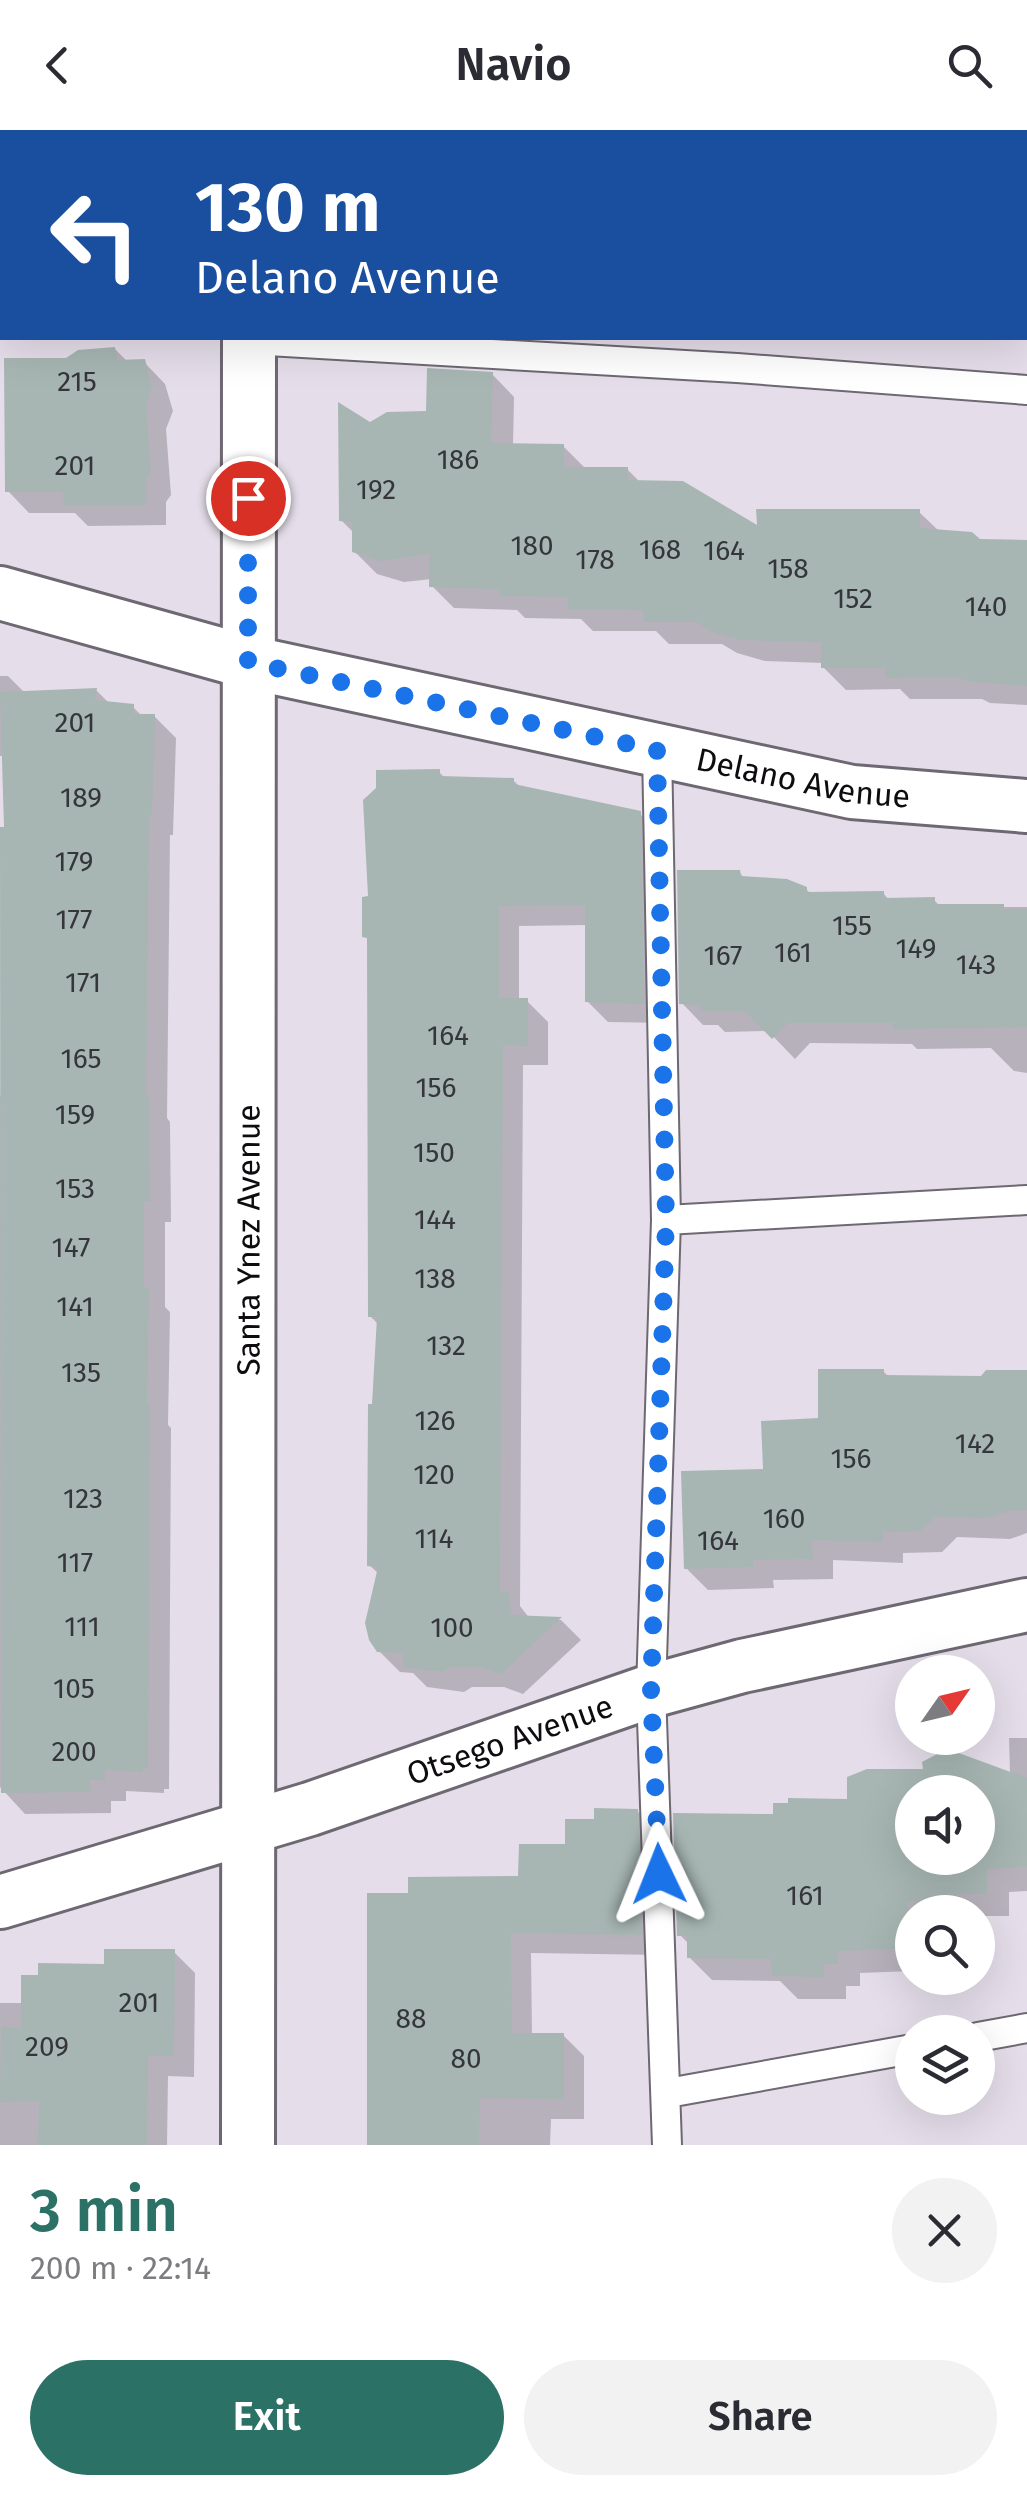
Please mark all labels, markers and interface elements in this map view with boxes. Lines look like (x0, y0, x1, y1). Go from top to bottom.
icon: back (30, 38, 85, 93)
text: Navio (456, 38, 571, 92)
icon: search (942, 38, 997, 93)
text: 130 m (195, 166, 381, 250)
icon: left (30, 170, 160, 300)
text: Delano Avenue (195, 251, 500, 305)
house number: 215 (57, 365, 97, 398)
house number: 186 (437, 443, 479, 476)
house number: 201 (55, 449, 95, 482)
pin (206, 456, 291, 541)
icon: arrive (221, 471, 276, 526)
house number: 192 (356, 473, 396, 506)
house number: 180 (510, 529, 554, 562)
house number: 168 (639, 533, 681, 566)
house number: 164 (703, 534, 745, 567)
house number: 178 (575, 543, 615, 576)
house number: 158 (767, 552, 809, 585)
house number: 152 (833, 582, 873, 615)
house number: 140 (965, 590, 1007, 623)
house number: 201 (55, 706, 95, 739)
street label: Delano Avenue (693, 740, 912, 816)
house number: 189 (60, 781, 102, 814)
house number: 179 (55, 845, 93, 878)
house number: 177 (56, 903, 93, 936)
house number: 155 (832, 909, 872, 942)
house number: 149 (895, 932, 937, 965)
house number: 161 (774, 936, 812, 969)
house number: 167 (704, 939, 742, 972)
house number: 143 (956, 948, 996, 981)
house number: 171 (65, 966, 101, 999)
house number: 164 (427, 1019, 469, 1052)
house number: 165 (61, 1042, 101, 1075)
house number: 156 (415, 1071, 457, 1104)
house number: 159 (55, 1098, 95, 1131)
street label: Santa Ynez Avenue (229, 1104, 268, 1376)
house number: 150 (413, 1136, 455, 1169)
house number: 153 (55, 1172, 95, 1205)
house number: 144 (414, 1203, 456, 1236)
house number: 147 (52, 1231, 90, 1264)
house number: 138 (414, 1262, 456, 1295)
house number: 141 (56, 1290, 94, 1323)
house number: 132 (426, 1329, 466, 1362)
house number: 135 (61, 1356, 101, 1389)
house number: 126 (415, 1404, 455, 1437)
house number: 142 (955, 1427, 995, 1460)
house number: 156 (830, 1442, 872, 1475)
house number: 120 (413, 1458, 455, 1491)
house number: 123 (63, 1482, 103, 1515)
house number: 160 (763, 1502, 805, 1535)
house number: 114 (415, 1522, 453, 1555)
house number: 164 (697, 1524, 739, 1557)
house number: 117 (57, 1546, 93, 1579)
house number: 111 (64, 1610, 100, 1643)
house number: 100 (430, 1611, 474, 1644)
north arrow (895, 1655, 995, 1755)
map controls (895, 1655, 995, 2115)
house number: 105 (53, 1672, 95, 1705)
street label: Otsego Avenue (402, 1687, 618, 1793)
house number: 200 (51, 1735, 97, 1768)
button: sound (895, 1775, 995, 1875)
position arrow (607, 1822, 711, 1926)
house number: 161 (786, 1879, 824, 1912)
button: search (895, 1895, 995, 1995)
house number: 201 (119, 1986, 159, 2019)
house number: 88 (396, 2002, 426, 2035)
button: layers (895, 2015, 995, 2115)
house number: 209 (25, 2030, 69, 2063)
house number: 80 (450, 2042, 482, 2075)
text: 3 min (30, 2175, 178, 2247)
button: close (892, 2178, 997, 2283)
text: 200 m · 22:14 (30, 2249, 211, 2287)
button: Exit (30, 2360, 504, 2475)
button: Share (524, 2360, 997, 2475)

